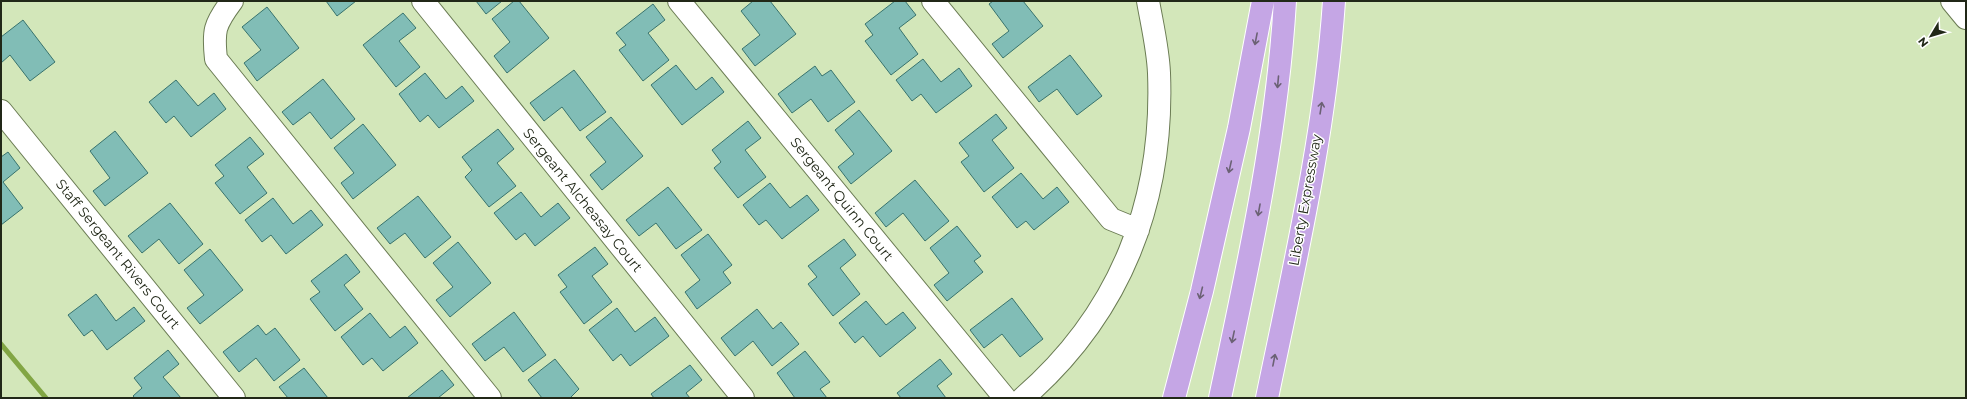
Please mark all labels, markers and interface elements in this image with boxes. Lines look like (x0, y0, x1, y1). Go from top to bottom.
north arrow (1911, 16, 1951, 56)
one-way arrow (1251, 32, 1259, 45)
text: N (1915, 34, 1931, 50)
one-way arrow (1275, 75, 1282, 88)
one-way arrow (1317, 102, 1325, 115)
street label: Sergeant Alcheasay Court (519, 124, 647, 276)
street label: Liberty Expressway (1285, 132, 1326, 267)
street label: Sergeant Quinn Court (786, 133, 898, 265)
one-way arrow (1226, 160, 1234, 173)
street label: Staff Sergeant Rivers Court (52, 175, 184, 333)
one-way arrow (1255, 203, 1263, 216)
one-way arrow (1197, 287, 1204, 300)
one-way arrow (1228, 331, 1236, 344)
one-way arrow (1271, 354, 1279, 367)

